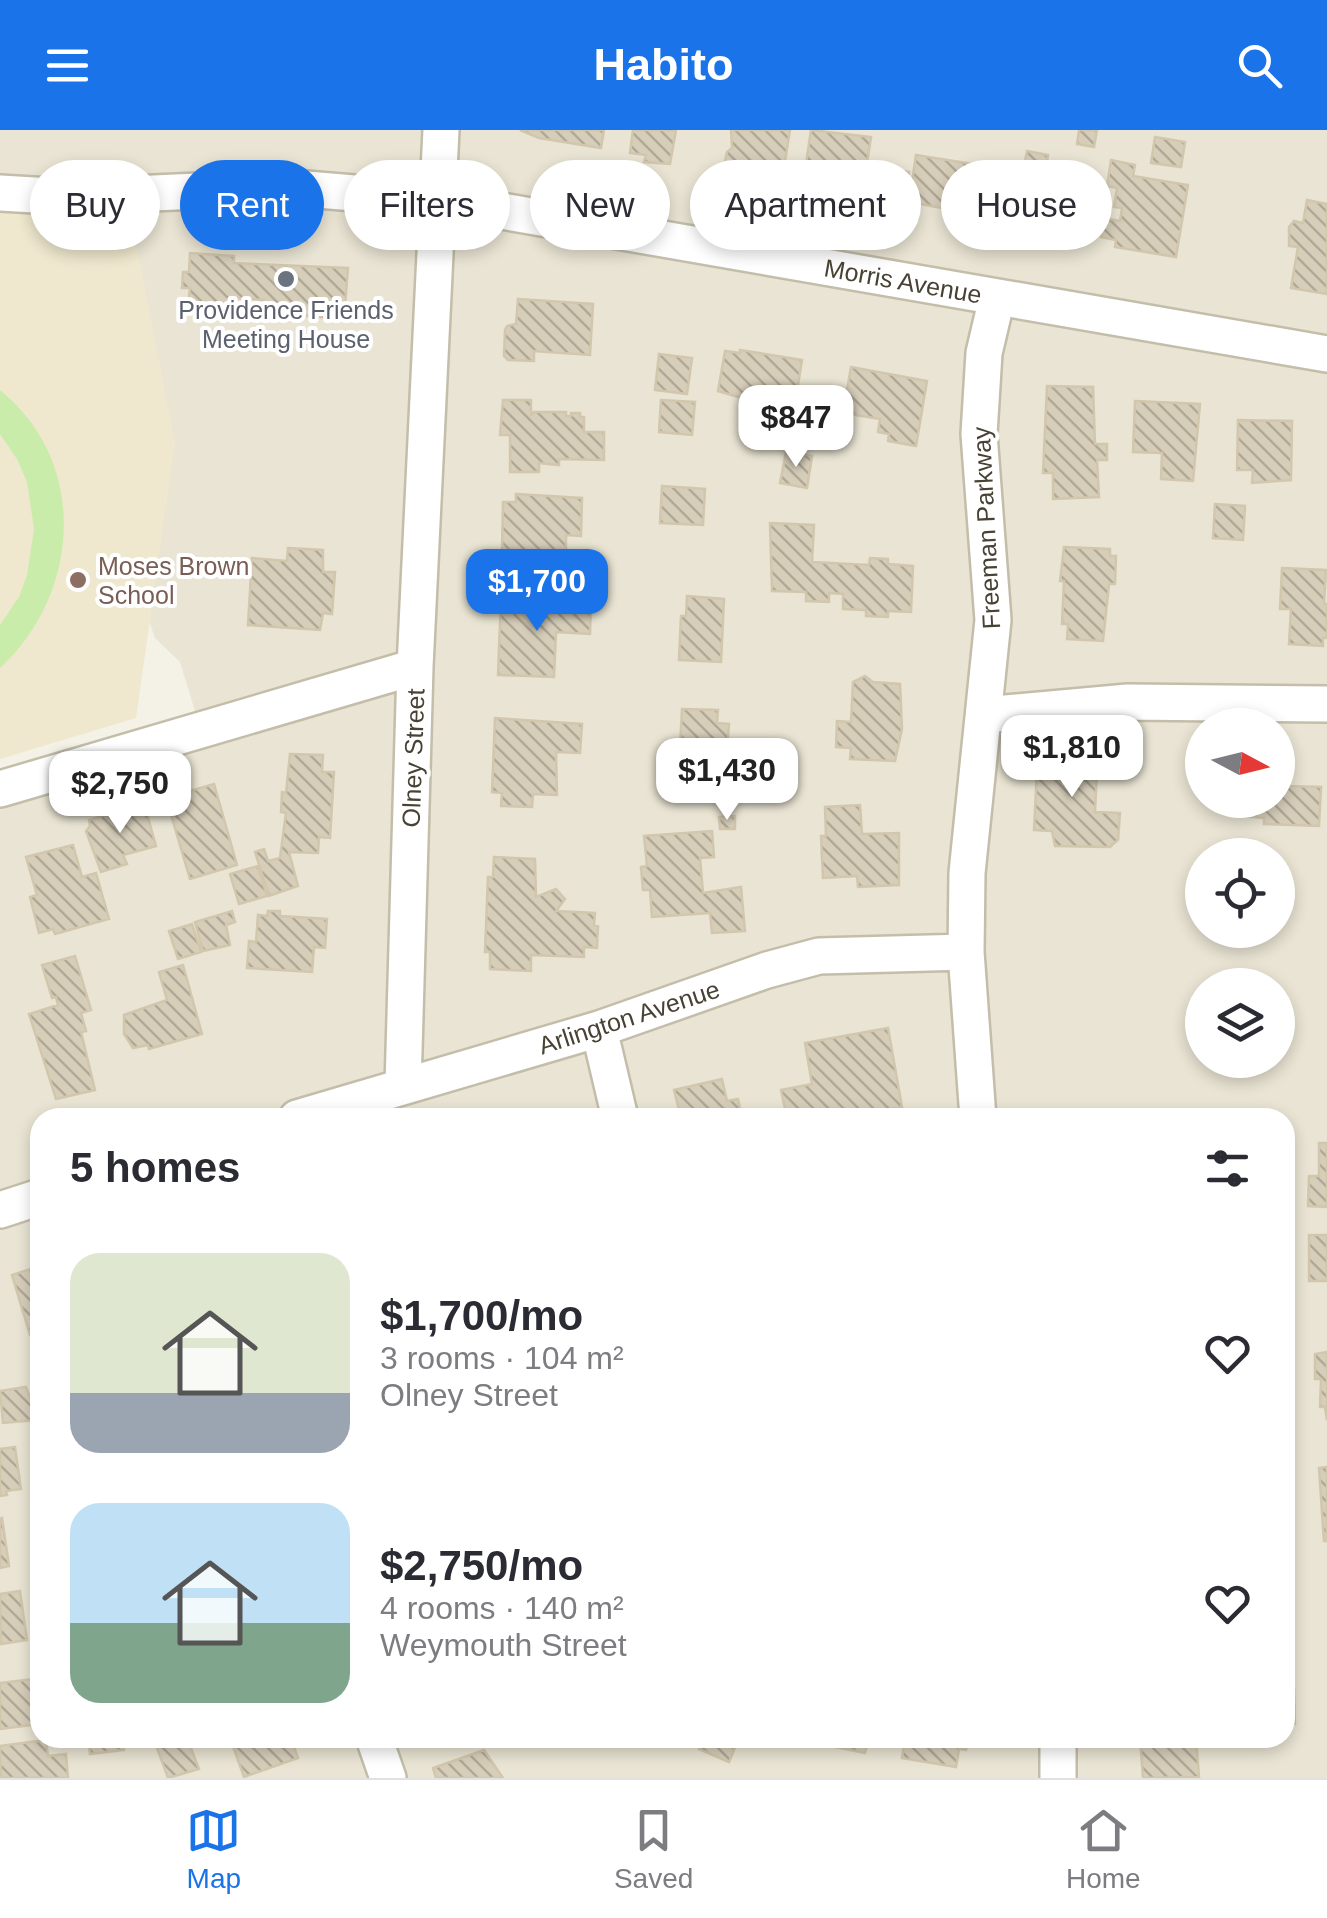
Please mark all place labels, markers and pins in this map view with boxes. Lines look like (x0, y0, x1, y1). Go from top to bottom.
marker: Providence Friends Meeting House (275, 268, 297, 290)
place label: Providence Friends Meeting House (178, 296, 394, 353)
pin: $847 (737, 385, 855, 470)
pin: $1,700 (456, 549, 618, 634)
place label: Moses Brown School (98, 552, 249, 609)
marker: Moses Brown School (67, 569, 89, 591)
pin: $1,810 (991, 715, 1153, 800)
pin: $1,430 (646, 738, 808, 823)
pin: $2,750 (39, 751, 201, 836)

